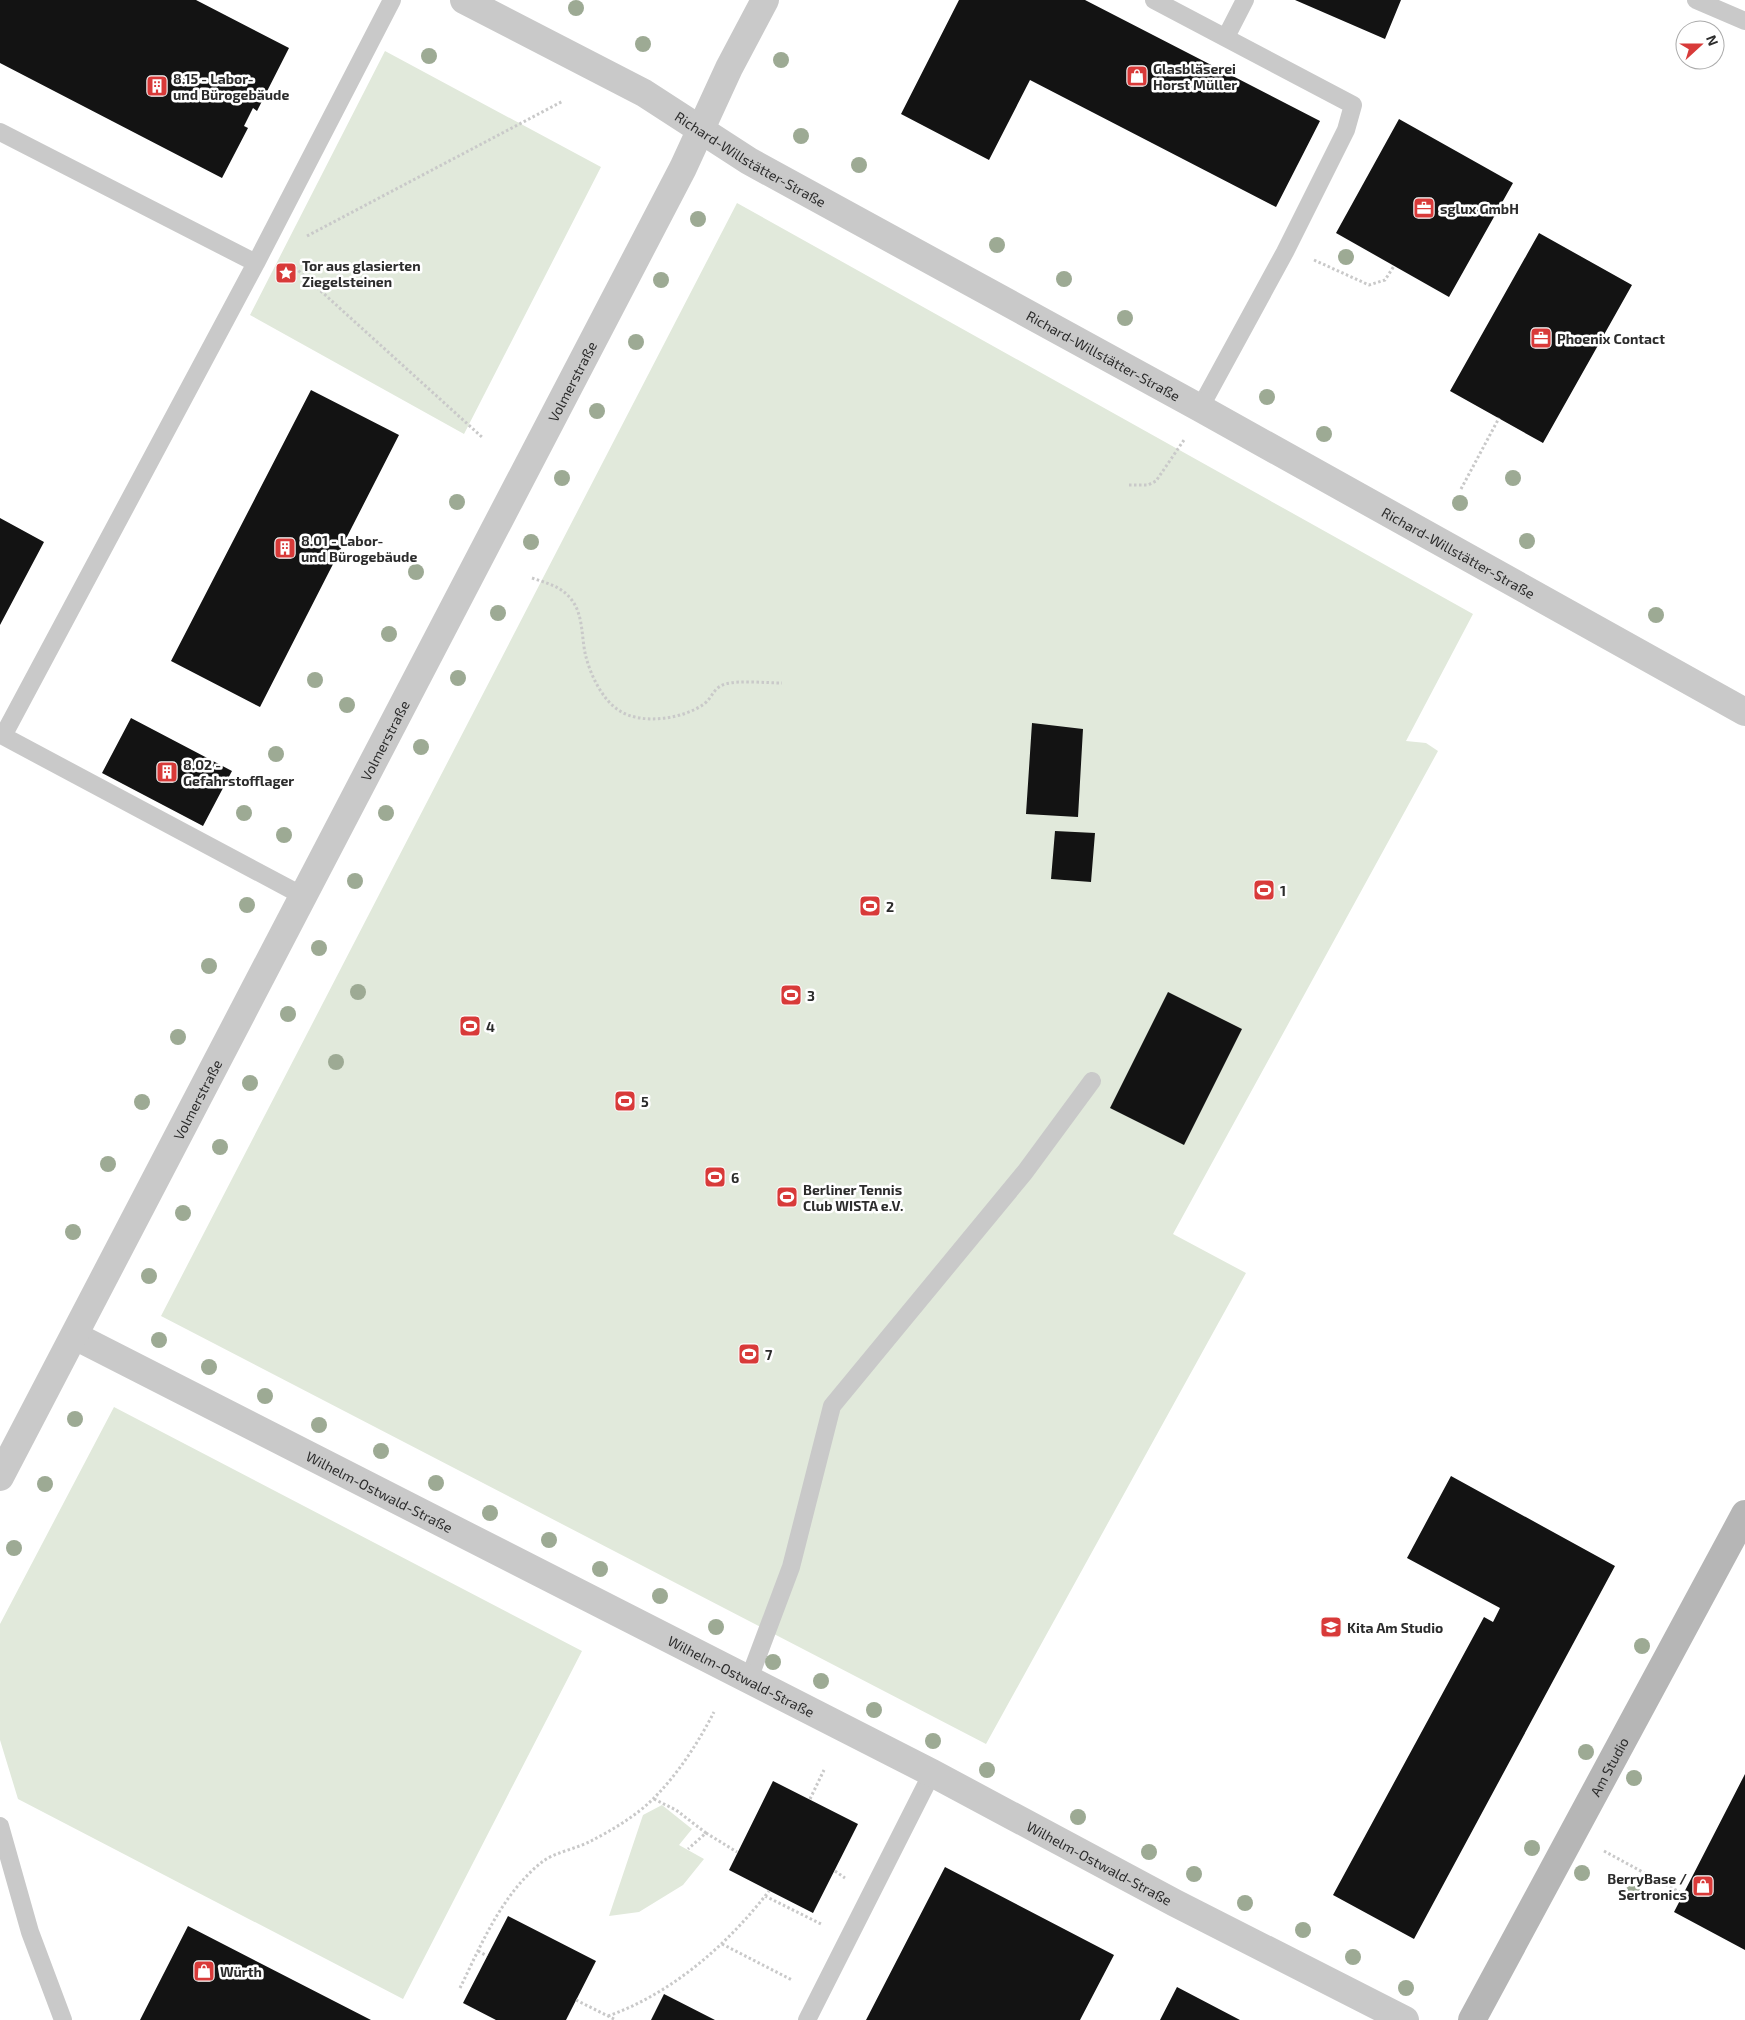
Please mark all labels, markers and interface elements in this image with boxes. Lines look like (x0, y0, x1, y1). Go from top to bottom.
north arrow (1675, 20, 1725, 70)
text: N (1703, 32, 1722, 48)
place label: Glasbläserei Horst Müller (1153, 60, 1237, 93)
shop icon: Glasbläserei Horst Müller (1125, 64, 1149, 88)
place label: 8.15 - Labor- und Bürogebäude (173, 70, 289, 103)
building icon: 8.15 - Labor- und Bürogebäude (145, 74, 169, 98)
street label: Richard-Willstätter-Straße (672, 107, 829, 210)
office icon: sglux GmbH (1412, 196, 1436, 220)
place label: sglux GmbH (1440, 200, 1519, 217)
place label: Tor aus glasierten Ziegelsteinen (302, 257, 421, 290)
place icon: Tor aus glasierten Ziegelsteinen (274, 261, 298, 285)
street label: Richard-Willstätter-Straße (1024, 306, 1183, 404)
office icon: Phoenix Contact (1529, 326, 1553, 350)
place label: Phoenix Contact (1557, 330, 1665, 347)
street label: Volmerstraße (544, 338, 600, 424)
street label: Richard-Willstätter-Straße (1379, 503, 1538, 602)
place label: 8.01 - Labor- und Bürogebäude (301, 532, 417, 565)
building icon: 8.01 - Labor- und Bürogebäude (273, 536, 297, 560)
street label: Volmerstraße (356, 697, 412, 783)
place label: 8.02 - Gefahrstofflager (183, 756, 294, 789)
building icon: 8.02 - Gefahrstofflager (155, 760, 179, 784)
sports icon: 1 (1252, 878, 1276, 902)
place label: 1 (1280, 882, 1286, 899)
sports icon: 2 (858, 894, 882, 918)
place label: 2 (886, 898, 894, 915)
sports icon: 3 (779, 983, 803, 1007)
place label: 3 (807, 987, 815, 1004)
sports icon: 4 (458, 1014, 482, 1038)
place label: 4 (486, 1018, 495, 1035)
street label: Volmerstraße (169, 1056, 225, 1142)
sports icon: 5 (613, 1089, 637, 1113)
place label: 5 (641, 1093, 649, 1110)
sports icon: 6 (703, 1165, 727, 1189)
place label: 6 (731, 1169, 739, 1186)
place label: Berliner Tennis Club WISTA e.V. (803, 1181, 903, 1214)
sports icon: Berliner Tennis Club WISTA e.V. (775, 1185, 799, 1209)
sports icon: 7 (737, 1342, 761, 1366)
place label: 7 (765, 1346, 773, 1363)
street label: Wilhelm-Ostwald-Straße (304, 1447, 456, 1536)
school or university icon: Kita Am Studio (1319, 1615, 1343, 1639)
place label: Kita Am Studio (1347, 1619, 1443, 1636)
street label: Wilhelm-Ostwald-Straße (665, 1631, 817, 1720)
street label: Am Studio (1586, 1734, 1632, 1799)
street label: Wilhelm-Ostwald-Straße (1024, 1817, 1175, 1908)
place label: BerryBase / Sertronics (1607, 1870, 1687, 1903)
shop icon: BerryBase / Sertronics (1691, 1874, 1715, 1898)
shop icon: Würth (192, 1959, 216, 1983)
place label: Würth (220, 1963, 262, 1980)

